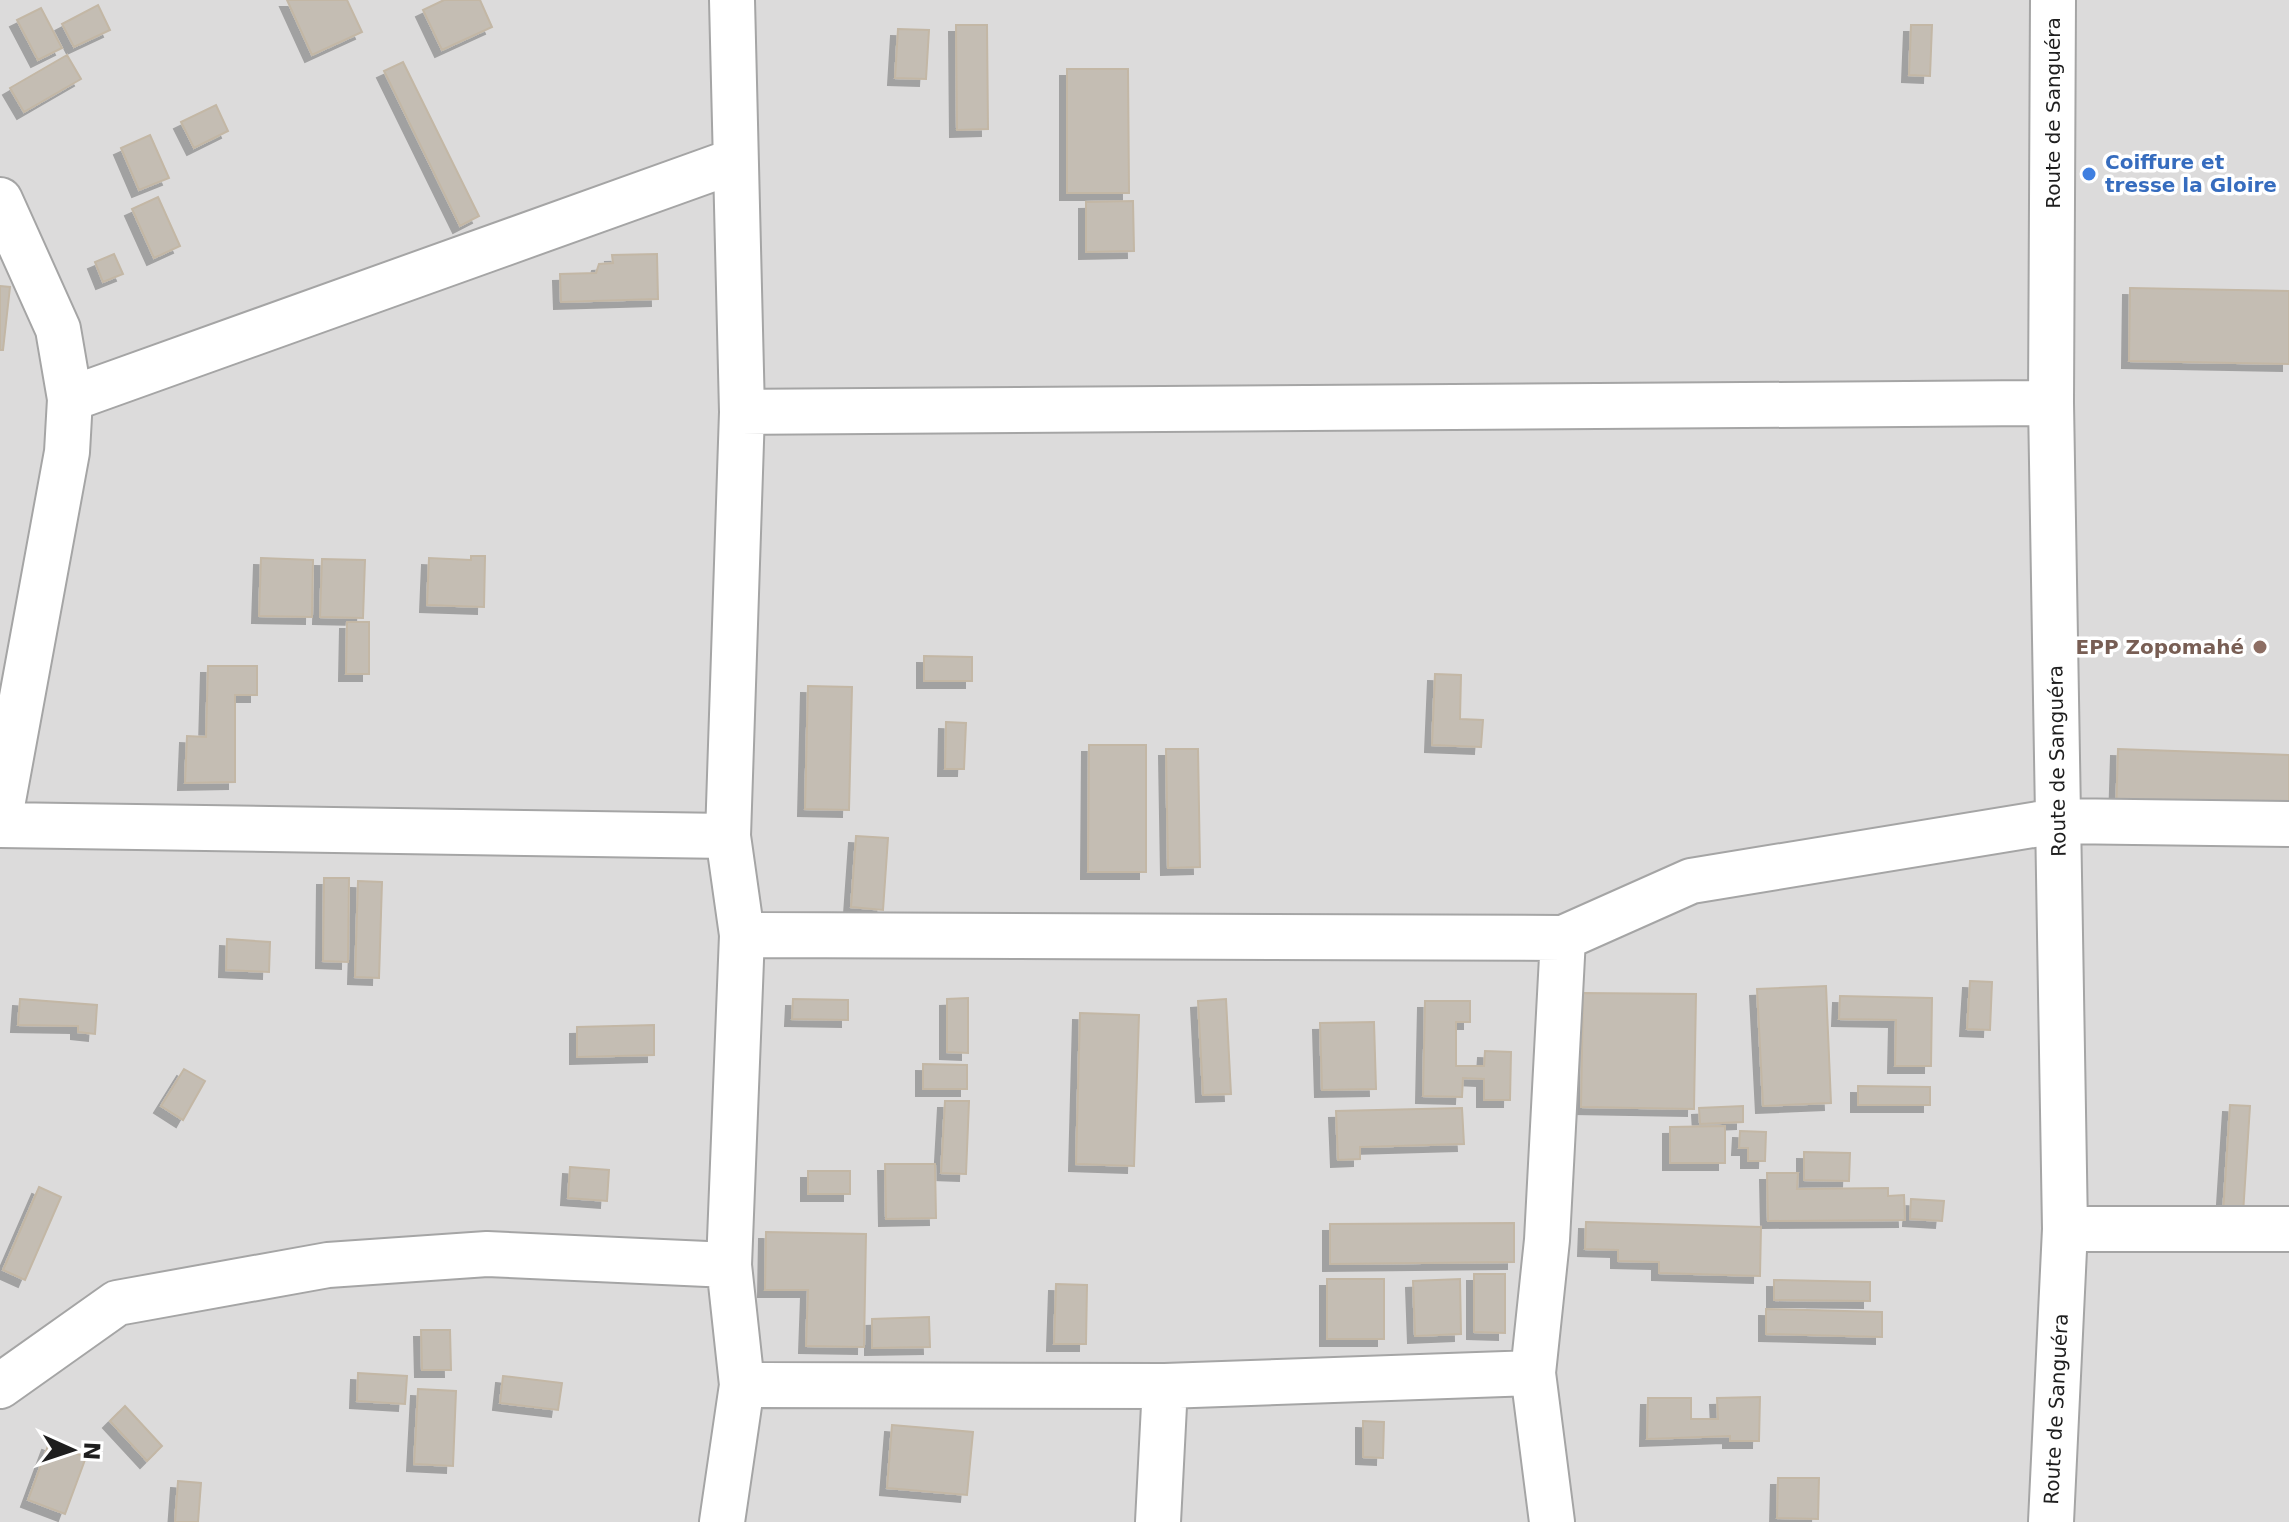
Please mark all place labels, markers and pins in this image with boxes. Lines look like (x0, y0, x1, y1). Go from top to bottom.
place label: Coiffure et tresse la Gloire (2105, 150, 2277, 197)
marker: Coiffure et tresse la Gloire (2080, 165, 2098, 183)
place label: EPP Zopomahé (2076, 635, 2244, 659)
marker: EPP Zopomahé (2251, 638, 2269, 656)

